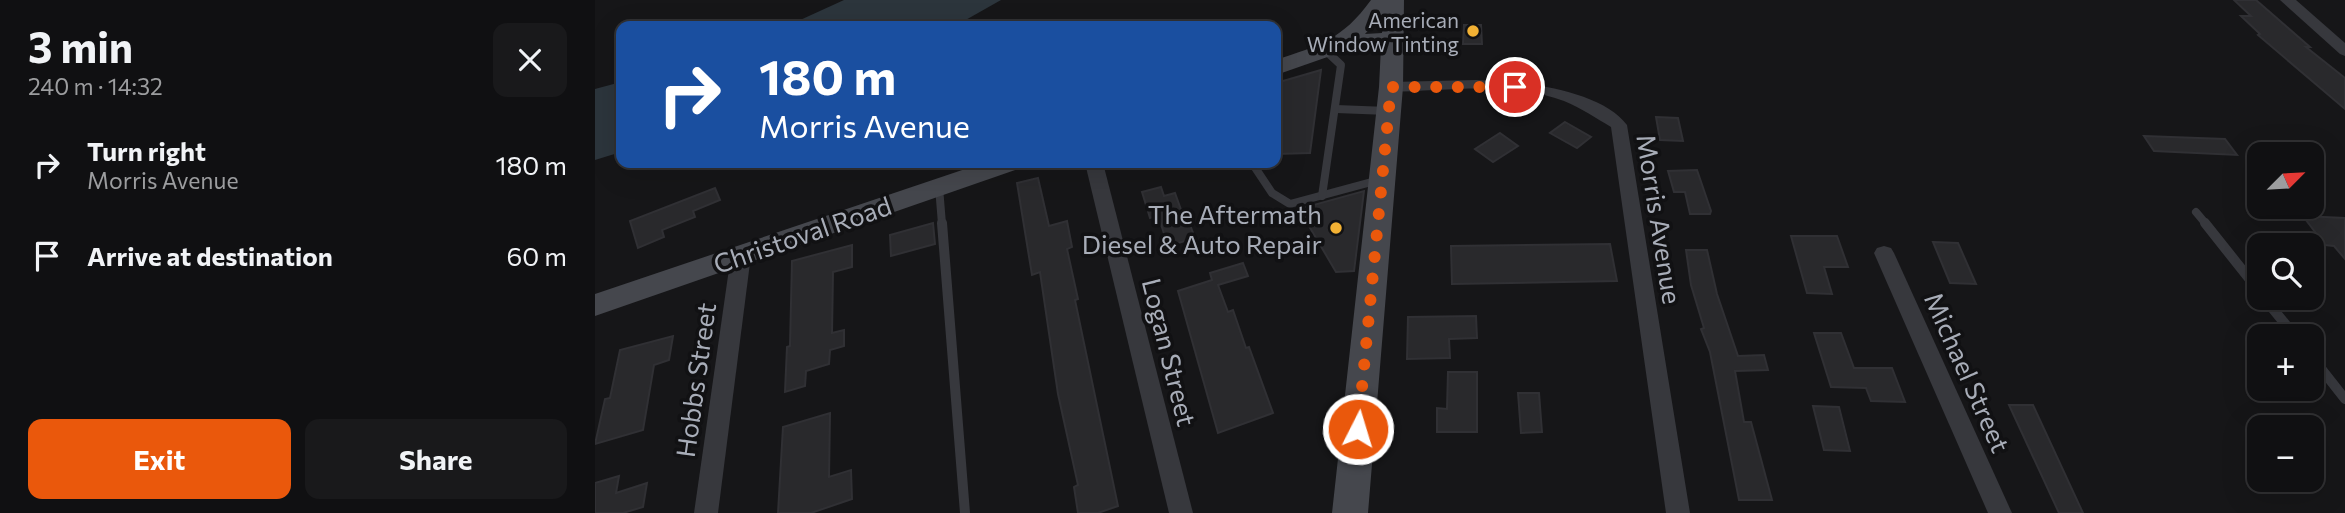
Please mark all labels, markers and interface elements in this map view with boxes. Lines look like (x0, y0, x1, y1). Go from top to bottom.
place label: American Window Tinting (1307, 7, 1459, 56)
text: 3 min (28, 20, 133, 72)
button: close (493, 23, 567, 97)
marker: American Window Tinting (1465, 23, 1481, 39)
text: 180 m (759, 45, 896, 105)
icon: right (644, 49, 735, 140)
pin (1485, 57, 1545, 117)
icon: arrive (1496, 68, 1534, 106)
text: 240 m · 14:32 (28, 72, 163, 100)
text: Morris Avenue (759, 105, 970, 145)
street label: Morris Avenue (1631, 132, 1689, 306)
text: Turn right (87, 135, 206, 166)
north arrow (2247, 142, 2324, 219)
map controls (2247, 142, 2324, 492)
icon: right (28, 146, 66, 184)
text: 180 m (495, 149, 567, 180)
text: Morris Avenue (87, 166, 239, 194)
street label: Christoval Road (709, 189, 895, 279)
place label: The Aftermath Diesel & Auto Repair (1082, 198, 1322, 259)
marker: The Aftermath Diesel & Auto Repair (1328, 220, 1344, 236)
button: search (2247, 233, 2324, 310)
icon: arrive (28, 237, 66, 275)
text: Arrive at destination (87, 240, 333, 271)
text: 60 m (507, 240, 567, 271)
street label: Logan Street (1137, 275, 1203, 429)
street label: Michael Street (1919, 287, 2017, 457)
street label: Hobbs Street (669, 301, 721, 459)
button: + (2247, 324, 2324, 401)
position arrow (1321, 392, 1395, 466)
button: − (2247, 415, 2324, 492)
button: Exit (28, 419, 291, 499)
button: Share (305, 419, 567, 499)

